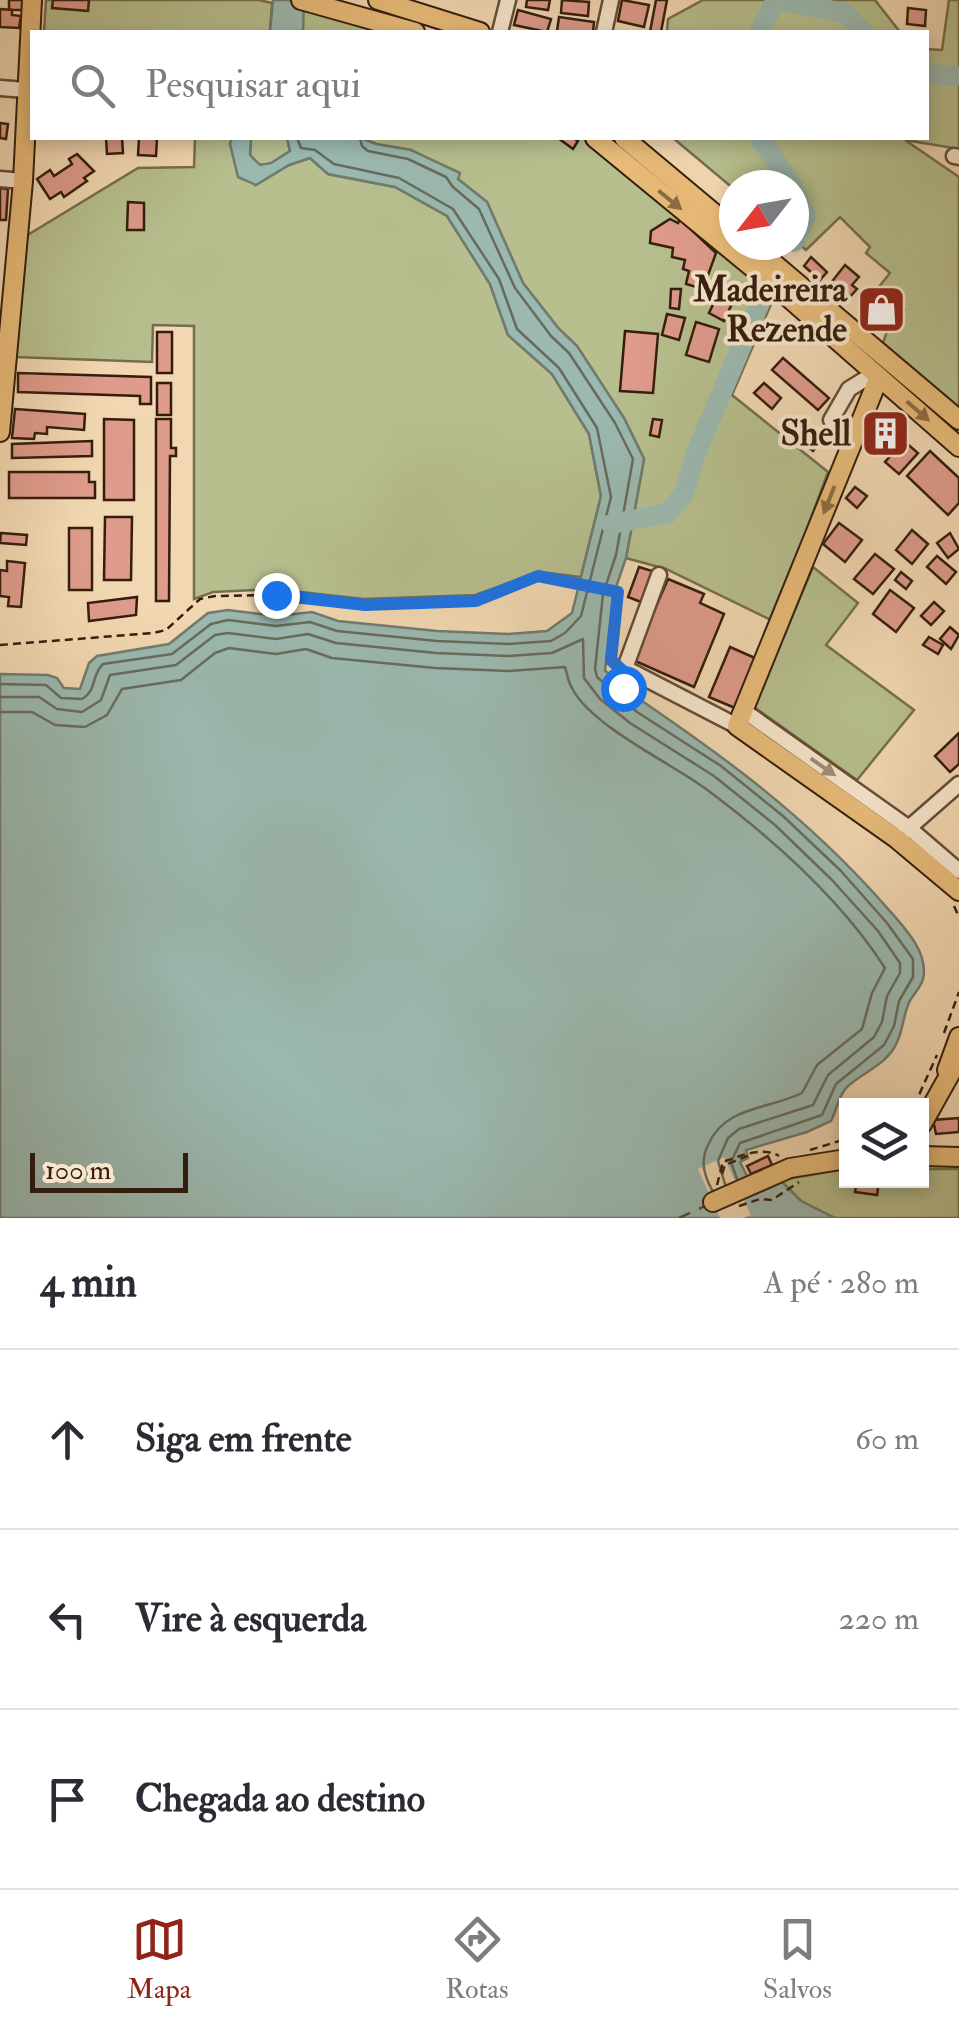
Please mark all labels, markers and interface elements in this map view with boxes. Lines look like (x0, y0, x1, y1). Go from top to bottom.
search box (30, 30, 929, 140)
icon: search (65, 58, 120, 113)
text: Pesquisar aqui (145, 61, 361, 109)
north arrow (719, 170, 809, 260)
one-way arrow (657, 189, 682, 210)
place label: Madeireira Rezende (692, 268, 849, 352)
shop icon: Madeireira Rezende (856, 283, 908, 335)
one-way arrow (905, 399, 930, 421)
building icon: Shell (860, 407, 912, 459)
place label: Shell (781, 412, 852, 456)
one-way arrow (821, 485, 837, 515)
route end (254, 573, 300, 619)
route start (601, 666, 647, 712)
one-way arrow (810, 757, 836, 776)
map controls (839, 1098, 929, 1188)
button: layers (839, 1098, 929, 1188)
scale bar (30, 1148, 188, 1192)
text: 100 m (45, 1153, 111, 1188)
text: 4 min (40, 1257, 137, 1309)
text: A pé · 280 m (763, 1263, 919, 1303)
icon: ahead (40, 1412, 95, 1467)
text: Siga em frente (135, 1415, 352, 1463)
text: 60 m (855, 1419, 919, 1459)
icon: left (40, 1592, 95, 1647)
text: Vire à esquerda (135, 1595, 366, 1643)
text: 220 m (839, 1599, 919, 1639)
icon: arrive (40, 1772, 95, 1827)
text: Chegada ao destino (135, 1775, 425, 1823)
tab: Mapa (127, 1912, 191, 2007)
tab: Rotas (445, 1912, 509, 2007)
tab: Salvos (763, 1912, 832, 2007)

